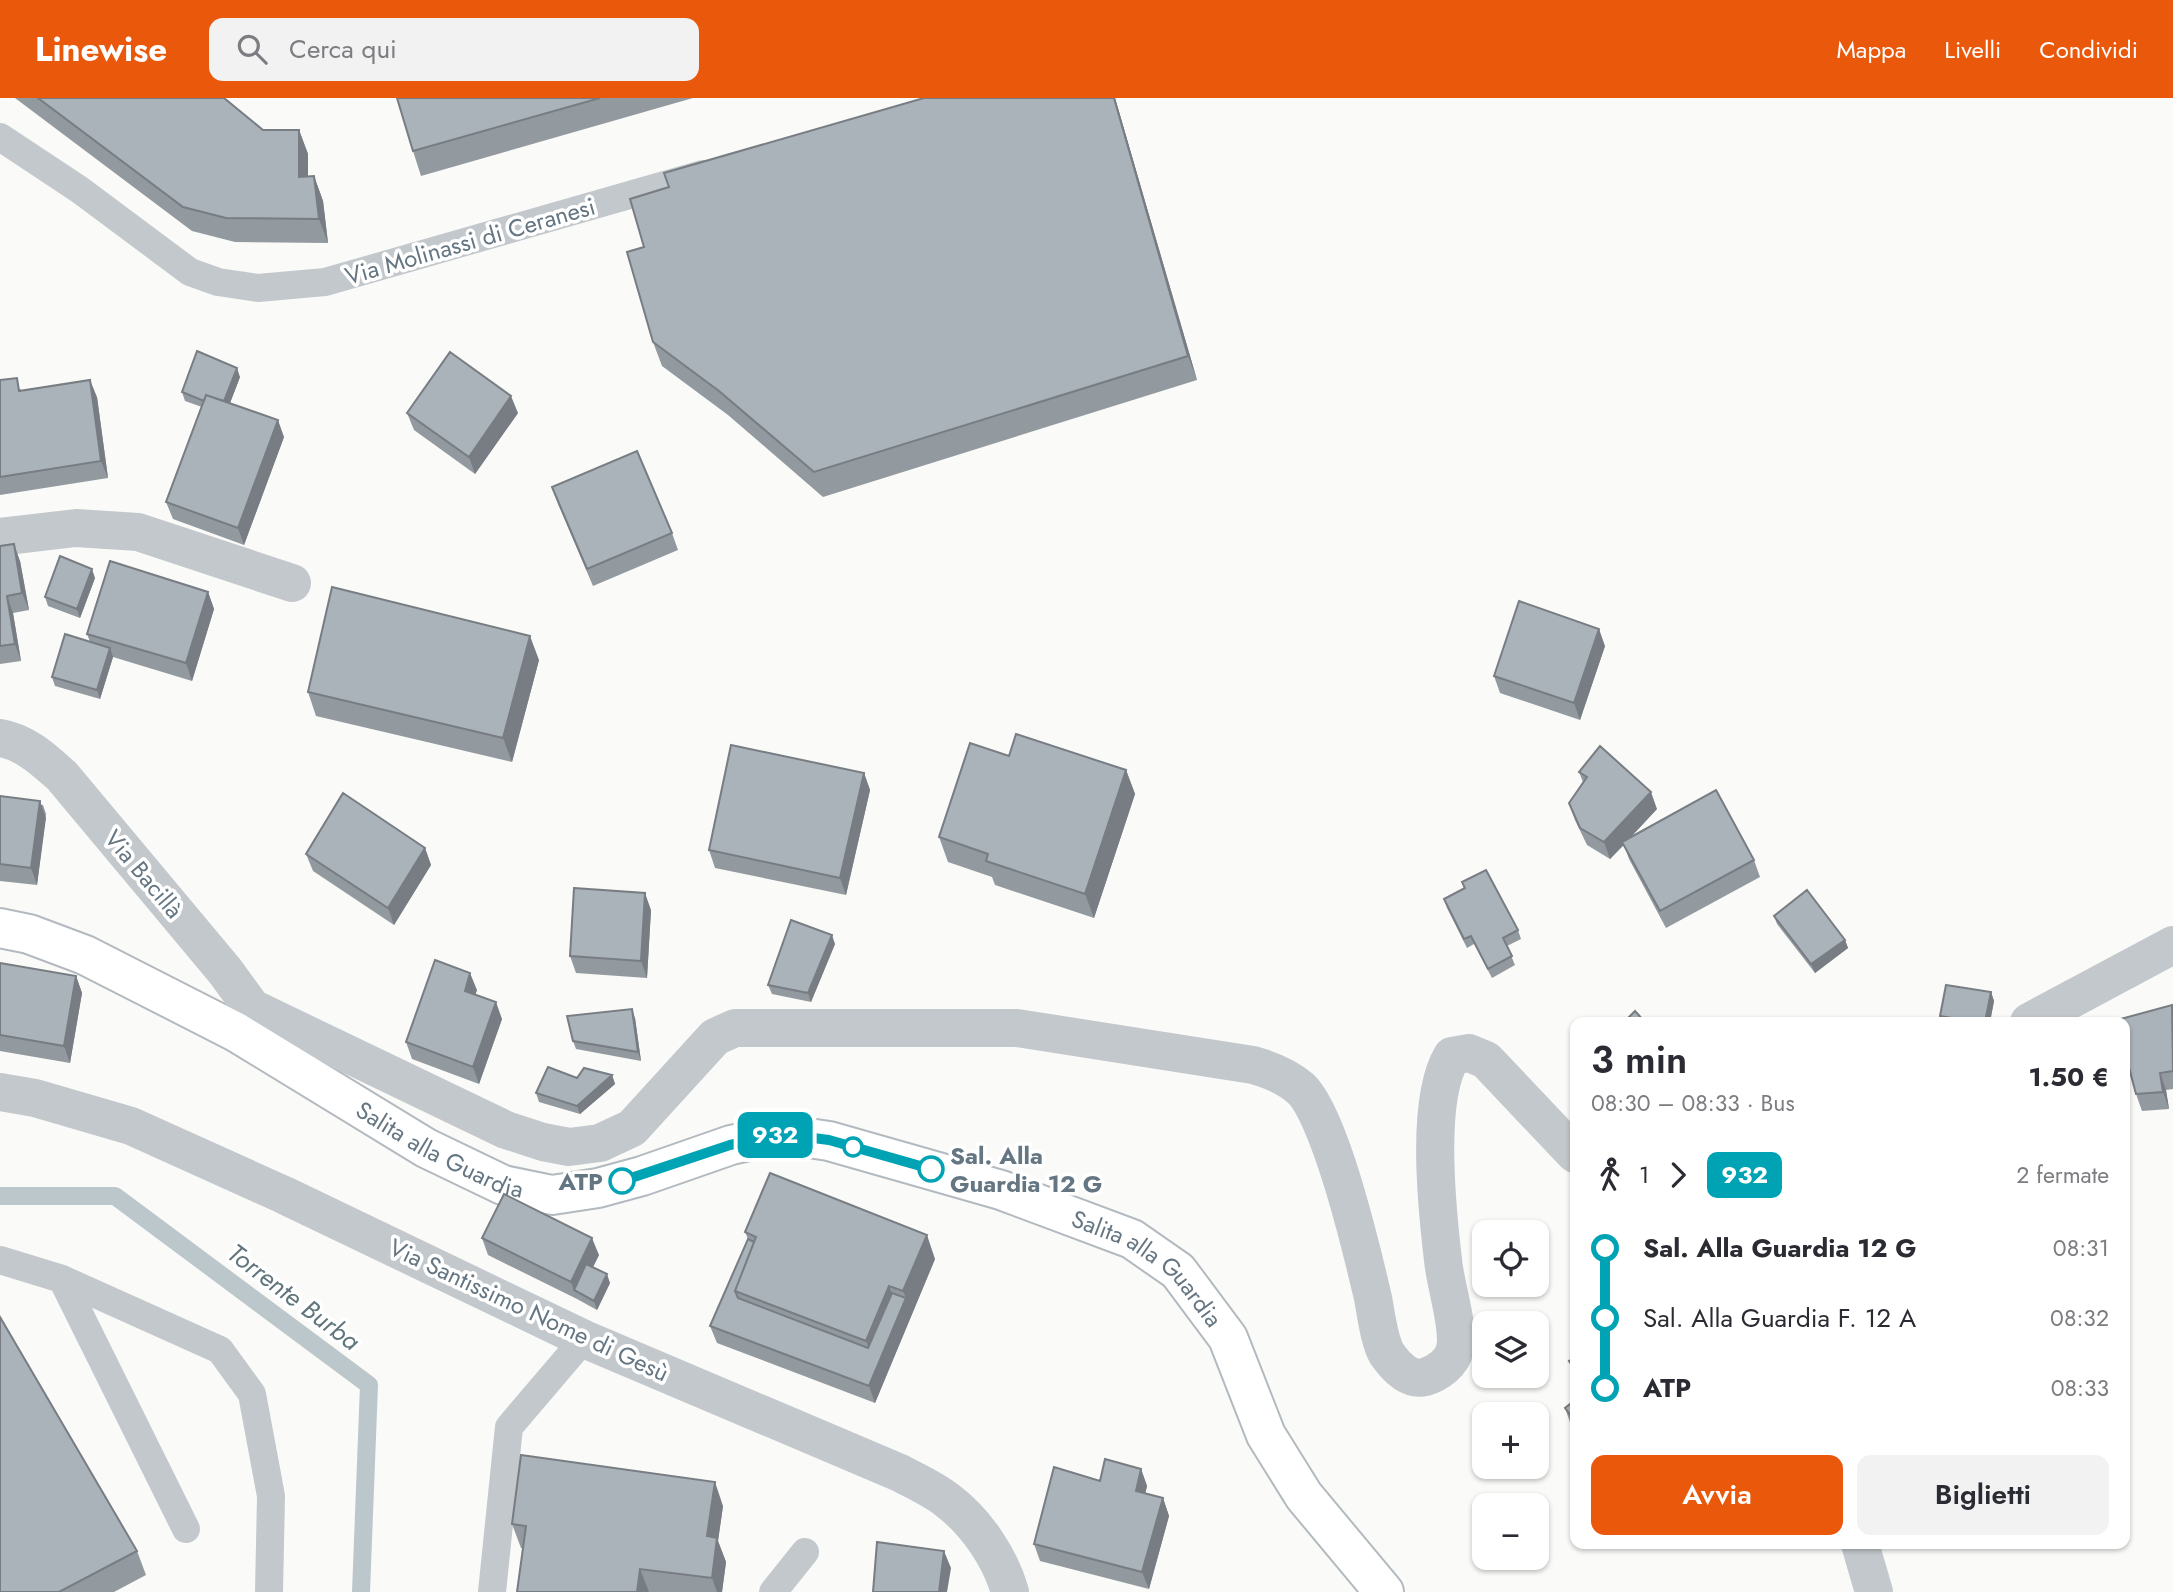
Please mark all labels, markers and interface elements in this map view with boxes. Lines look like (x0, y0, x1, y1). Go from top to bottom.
search box (209, 18, 699, 81)
text: Linewise (35, 26, 167, 73)
icon: search (233, 30, 271, 68)
text: Cerca qui (289, 30, 397, 68)
text: Mappa (1836, 32, 1906, 67)
text: Livelli (1944, 32, 2001, 67)
text: Condividi (2039, 32, 2138, 67)
street label: Via Molinassi di Ceranesi (341, 189, 599, 293)
street label: Via Bacillà (96, 822, 192, 926)
text: 3 min (1591, 1032, 1687, 1087)
text: 1.50 € (2029, 1058, 2109, 1096)
text: 08:30 – 08:33 · Bus (1591, 1086, 1795, 1120)
street label: Salita alla Guardia (349, 1092, 527, 1206)
line badge: 932 (735, 1112, 815, 1158)
text: 932 (752, 1117, 798, 1152)
unlabelled marker (843, 1137, 863, 1157)
place label: Sal. Alla Guardia 12 G (950, 1138, 1102, 1201)
marker: Sal. Alla Guardia 12 G (918, 1156, 944, 1182)
icon: walk (1591, 1156, 1629, 1194)
icon: forward (1659, 1156, 1697, 1194)
text: 932 (1721, 1157, 1768, 1192)
text: 1 (1639, 1158, 1649, 1192)
text: 2 fermate (2016, 1158, 2109, 1192)
place label: ATP (558, 1164, 603, 1199)
marker: ATP (609, 1168, 635, 1194)
street label: Salita alla Guardia (1067, 1200, 1231, 1334)
map controls (1472, 1220, 1549, 1570)
button: locate (1472, 1220, 1549, 1297)
text: Sal. Alla Guardia 12 G (1643, 1229, 1917, 1267)
street label: Via Santissimo Nome di Gesù (383, 1230, 675, 1390)
text: 08:31 (2053, 1231, 2109, 1265)
water label: Torrente Burba (220, 1234, 369, 1360)
text: Sal. Alla Guardia F. 12 A (1643, 1299, 1916, 1337)
text: 08:32 (2050, 1301, 2109, 1335)
button: layers (1472, 1311, 1549, 1388)
text: ATP (1643, 1369, 1691, 1407)
text: 08:33 (2051, 1371, 2109, 1405)
button: + (1472, 1402, 1549, 1479)
button: Avvia (1591, 1455, 1843, 1535)
button: Biglietti (1857, 1455, 2109, 1535)
button: − (1472, 1493, 1549, 1570)

